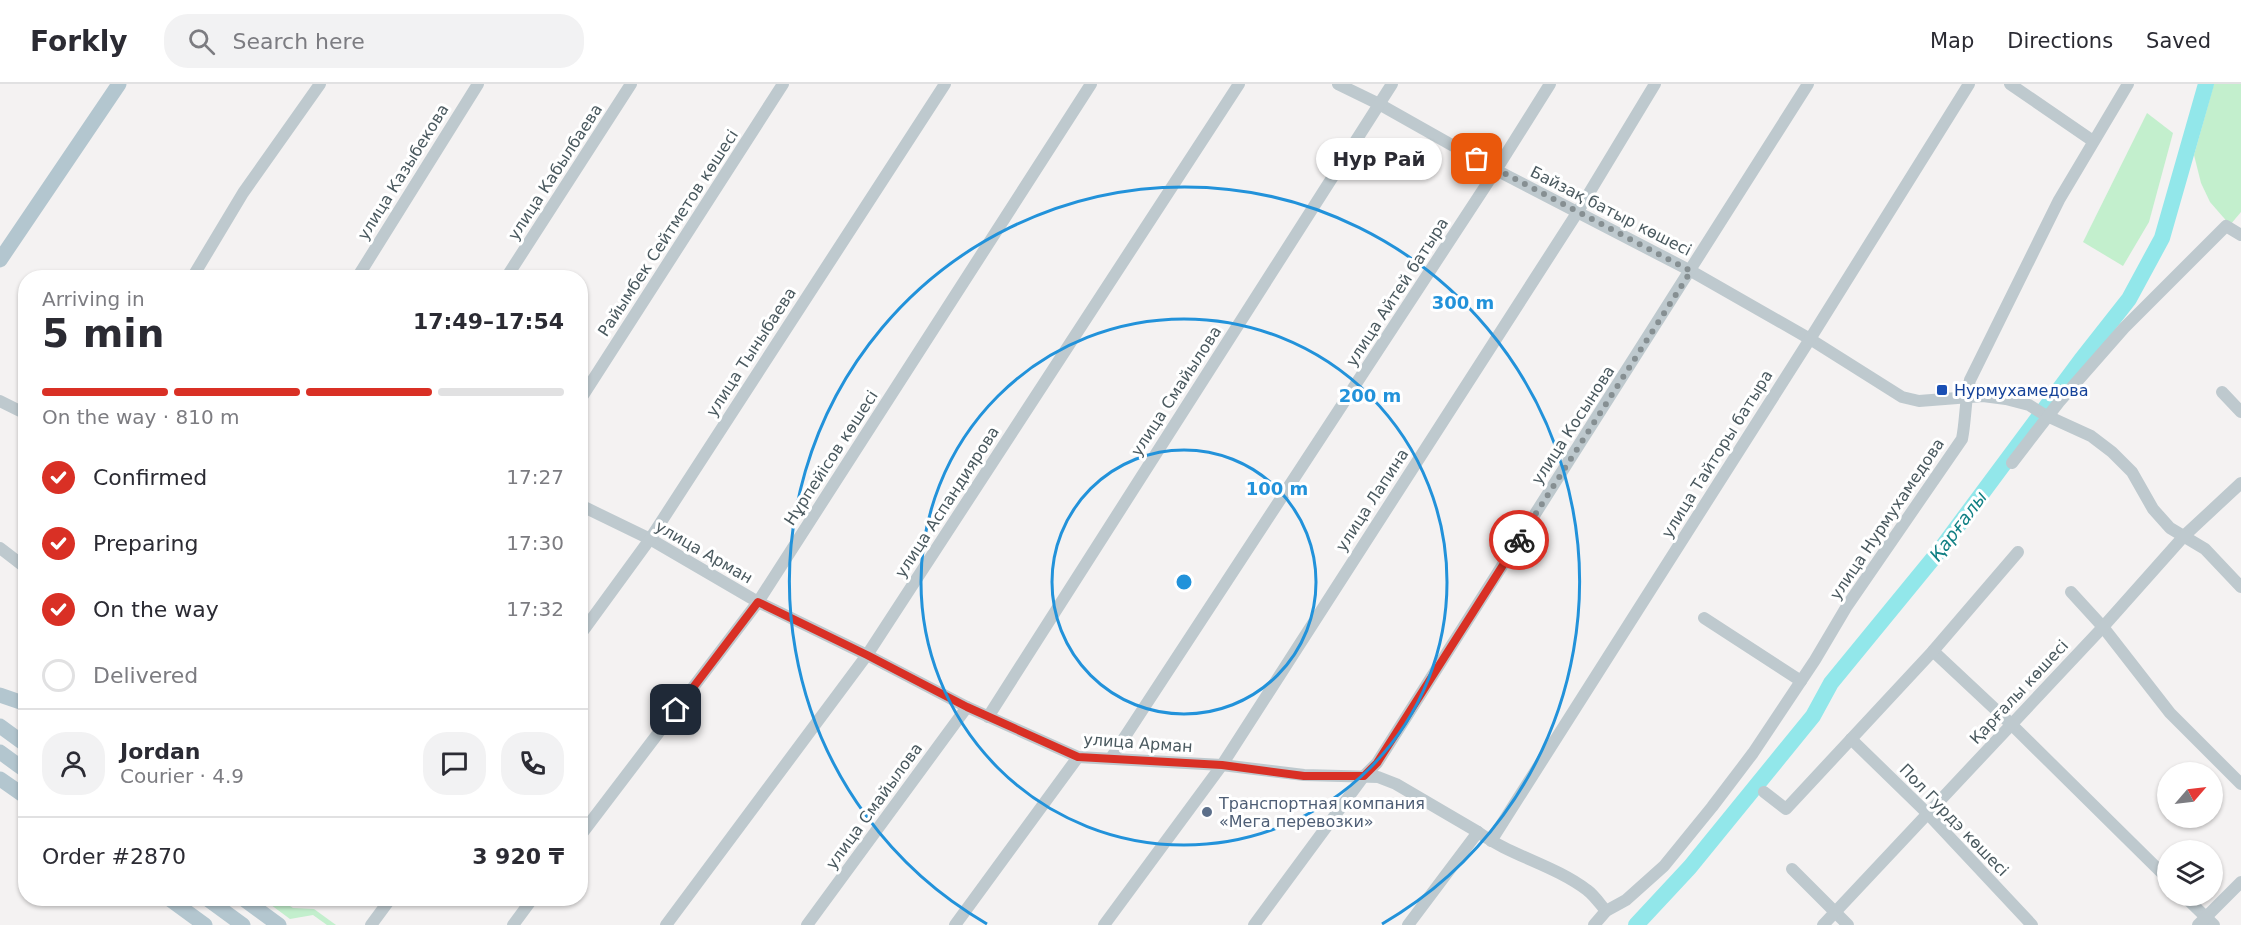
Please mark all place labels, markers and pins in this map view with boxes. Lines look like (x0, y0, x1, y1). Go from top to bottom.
pin (1451, 133, 1502, 184)
callout: Нур Рай (1315, 138, 1441, 180)
place label: Нурмухамедова (1954, 381, 2088, 400)
marker: Нурмухамедова (1935, 383, 1949, 397)
centre of rings (1174, 572, 1194, 592)
pin (650, 684, 701, 735)
place label: Транспортная компания «Мега перевозки» (1218, 794, 1425, 831)
marker: Транспортная компания «Мега перевозки» (1200, 805, 1214, 819)

